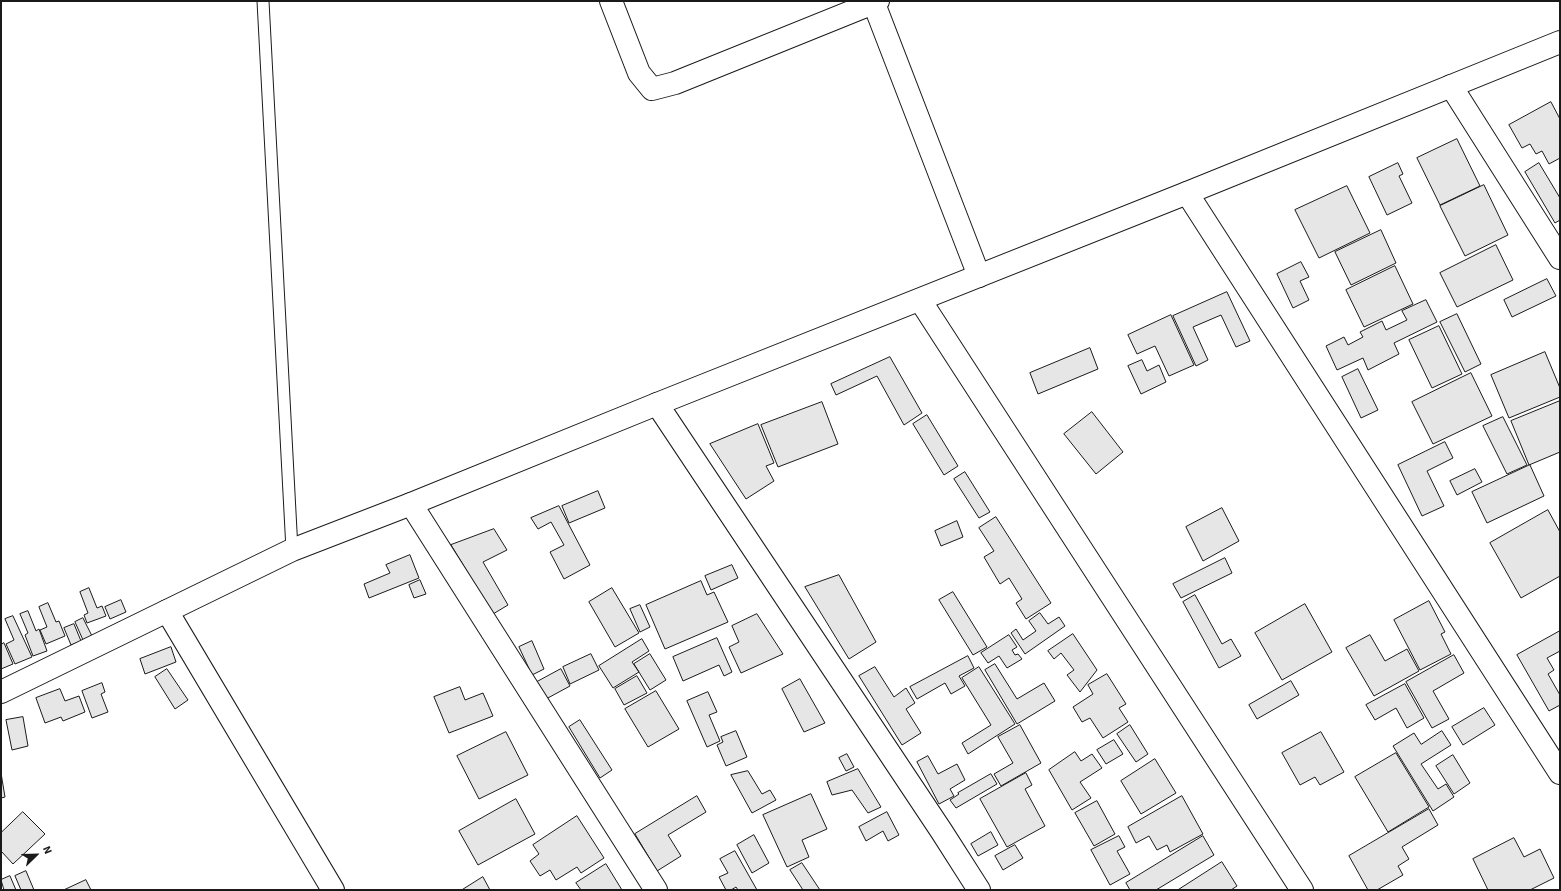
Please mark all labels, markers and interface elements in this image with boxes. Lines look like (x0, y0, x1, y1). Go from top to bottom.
north arrow (16, 835, 56, 875)
text: N (39, 844, 56, 856)

